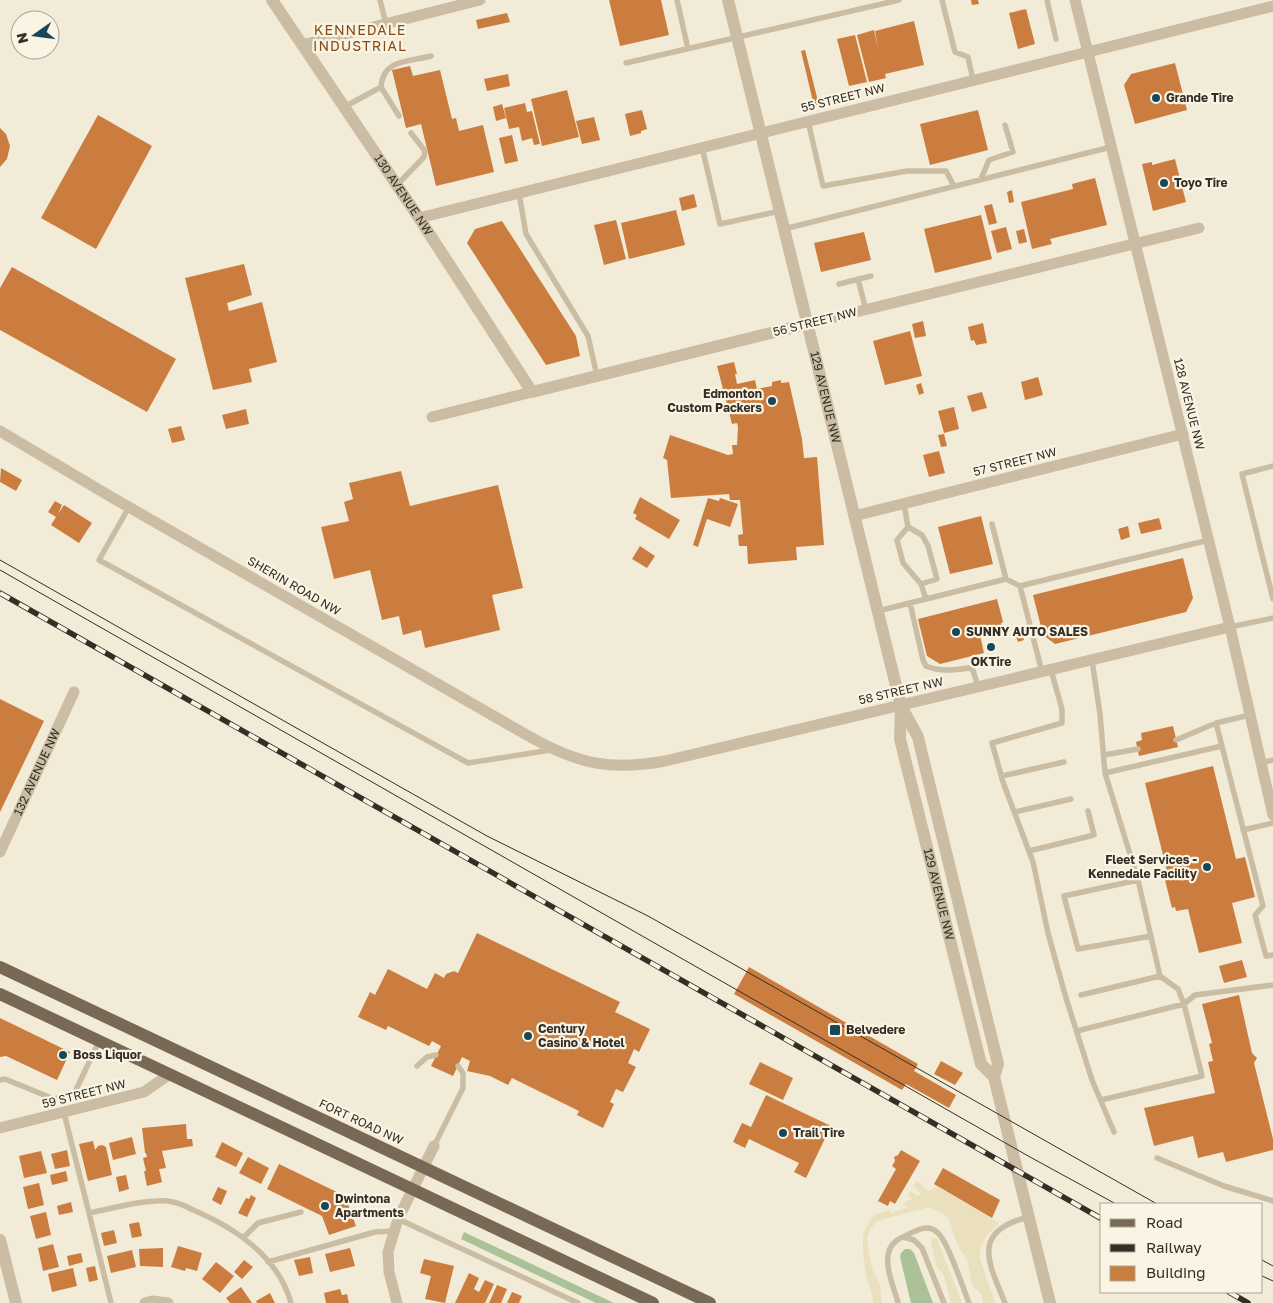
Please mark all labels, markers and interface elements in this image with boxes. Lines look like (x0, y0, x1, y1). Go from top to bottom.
north arrow (10, 10, 60, 60)
district label: KENNEDALE INDUSTRIAL (313, 21, 407, 54)
text: N (12, 31, 31, 45)
street label: 55 STREET NW (799, 80, 887, 115)
place label: Grande Tire (1166, 90, 1234, 105)
marker: Grande Tire (1150, 92, 1162, 104)
street label: 130 AVENUE NW (371, 151, 437, 238)
place label: Toyo Tire (1174, 175, 1228, 190)
marker: Toyo Tire (1158, 177, 1170, 189)
street label: 56 STREET NW (771, 304, 859, 339)
street label: 129 AVENUE NW (807, 350, 844, 445)
street label: 128 AVENUE NW (1171, 356, 1208, 452)
place label: Edmonton Custom Packers (667, 386, 762, 415)
marker: Edmonton Custom Packers (766, 395, 778, 407)
street label: 57 STREET NW (972, 444, 1059, 479)
street label: SHERIN ROAD NW (245, 553, 344, 619)
place label: SUNNY AUTO SALES (966, 624, 1088, 639)
marker: SUNNY AUTO SALES (950, 626, 962, 638)
marker: OKTire (985, 641, 997, 653)
place label: OKTire (971, 654, 1011, 669)
street label: 58 STREET NW (857, 673, 945, 708)
street label: 132 AVENUE NW (10, 726, 63, 818)
street label: 129 AVENUE NW (920, 847, 958, 942)
place label: Fleet Services - Kennedale Facility (1088, 852, 1198, 881)
marker: Fleet Services - Kennedale Facility (1201, 861, 1213, 873)
place label: Century Casino & Hotel (538, 1021, 625, 1050)
place label: Belvedere (846, 1022, 905, 1037)
marker: Belvedere (828, 1023, 842, 1037)
marker: Century Casino & Hotel (522, 1030, 534, 1042)
place label: Boss Liquor (73, 1047, 142, 1062)
marker: Boss Liquor (57, 1049, 69, 1061)
street label: 59 STREET NW (40, 1076, 128, 1111)
street label: FORT ROAD NW (317, 1095, 406, 1148)
place label: Trail Tire (793, 1125, 845, 1140)
marker: Trail Tire (777, 1127, 789, 1139)
place label: Dwintona Apartments (335, 1191, 404, 1220)
marker: Dwintona Apartments (319, 1200, 331, 1212)
legend (1100, 1203, 1263, 1293)
text: Road (1146, 1213, 1183, 1231)
text: Railway (1146, 1238, 1202, 1256)
text: Building (1146, 1263, 1206, 1281)

